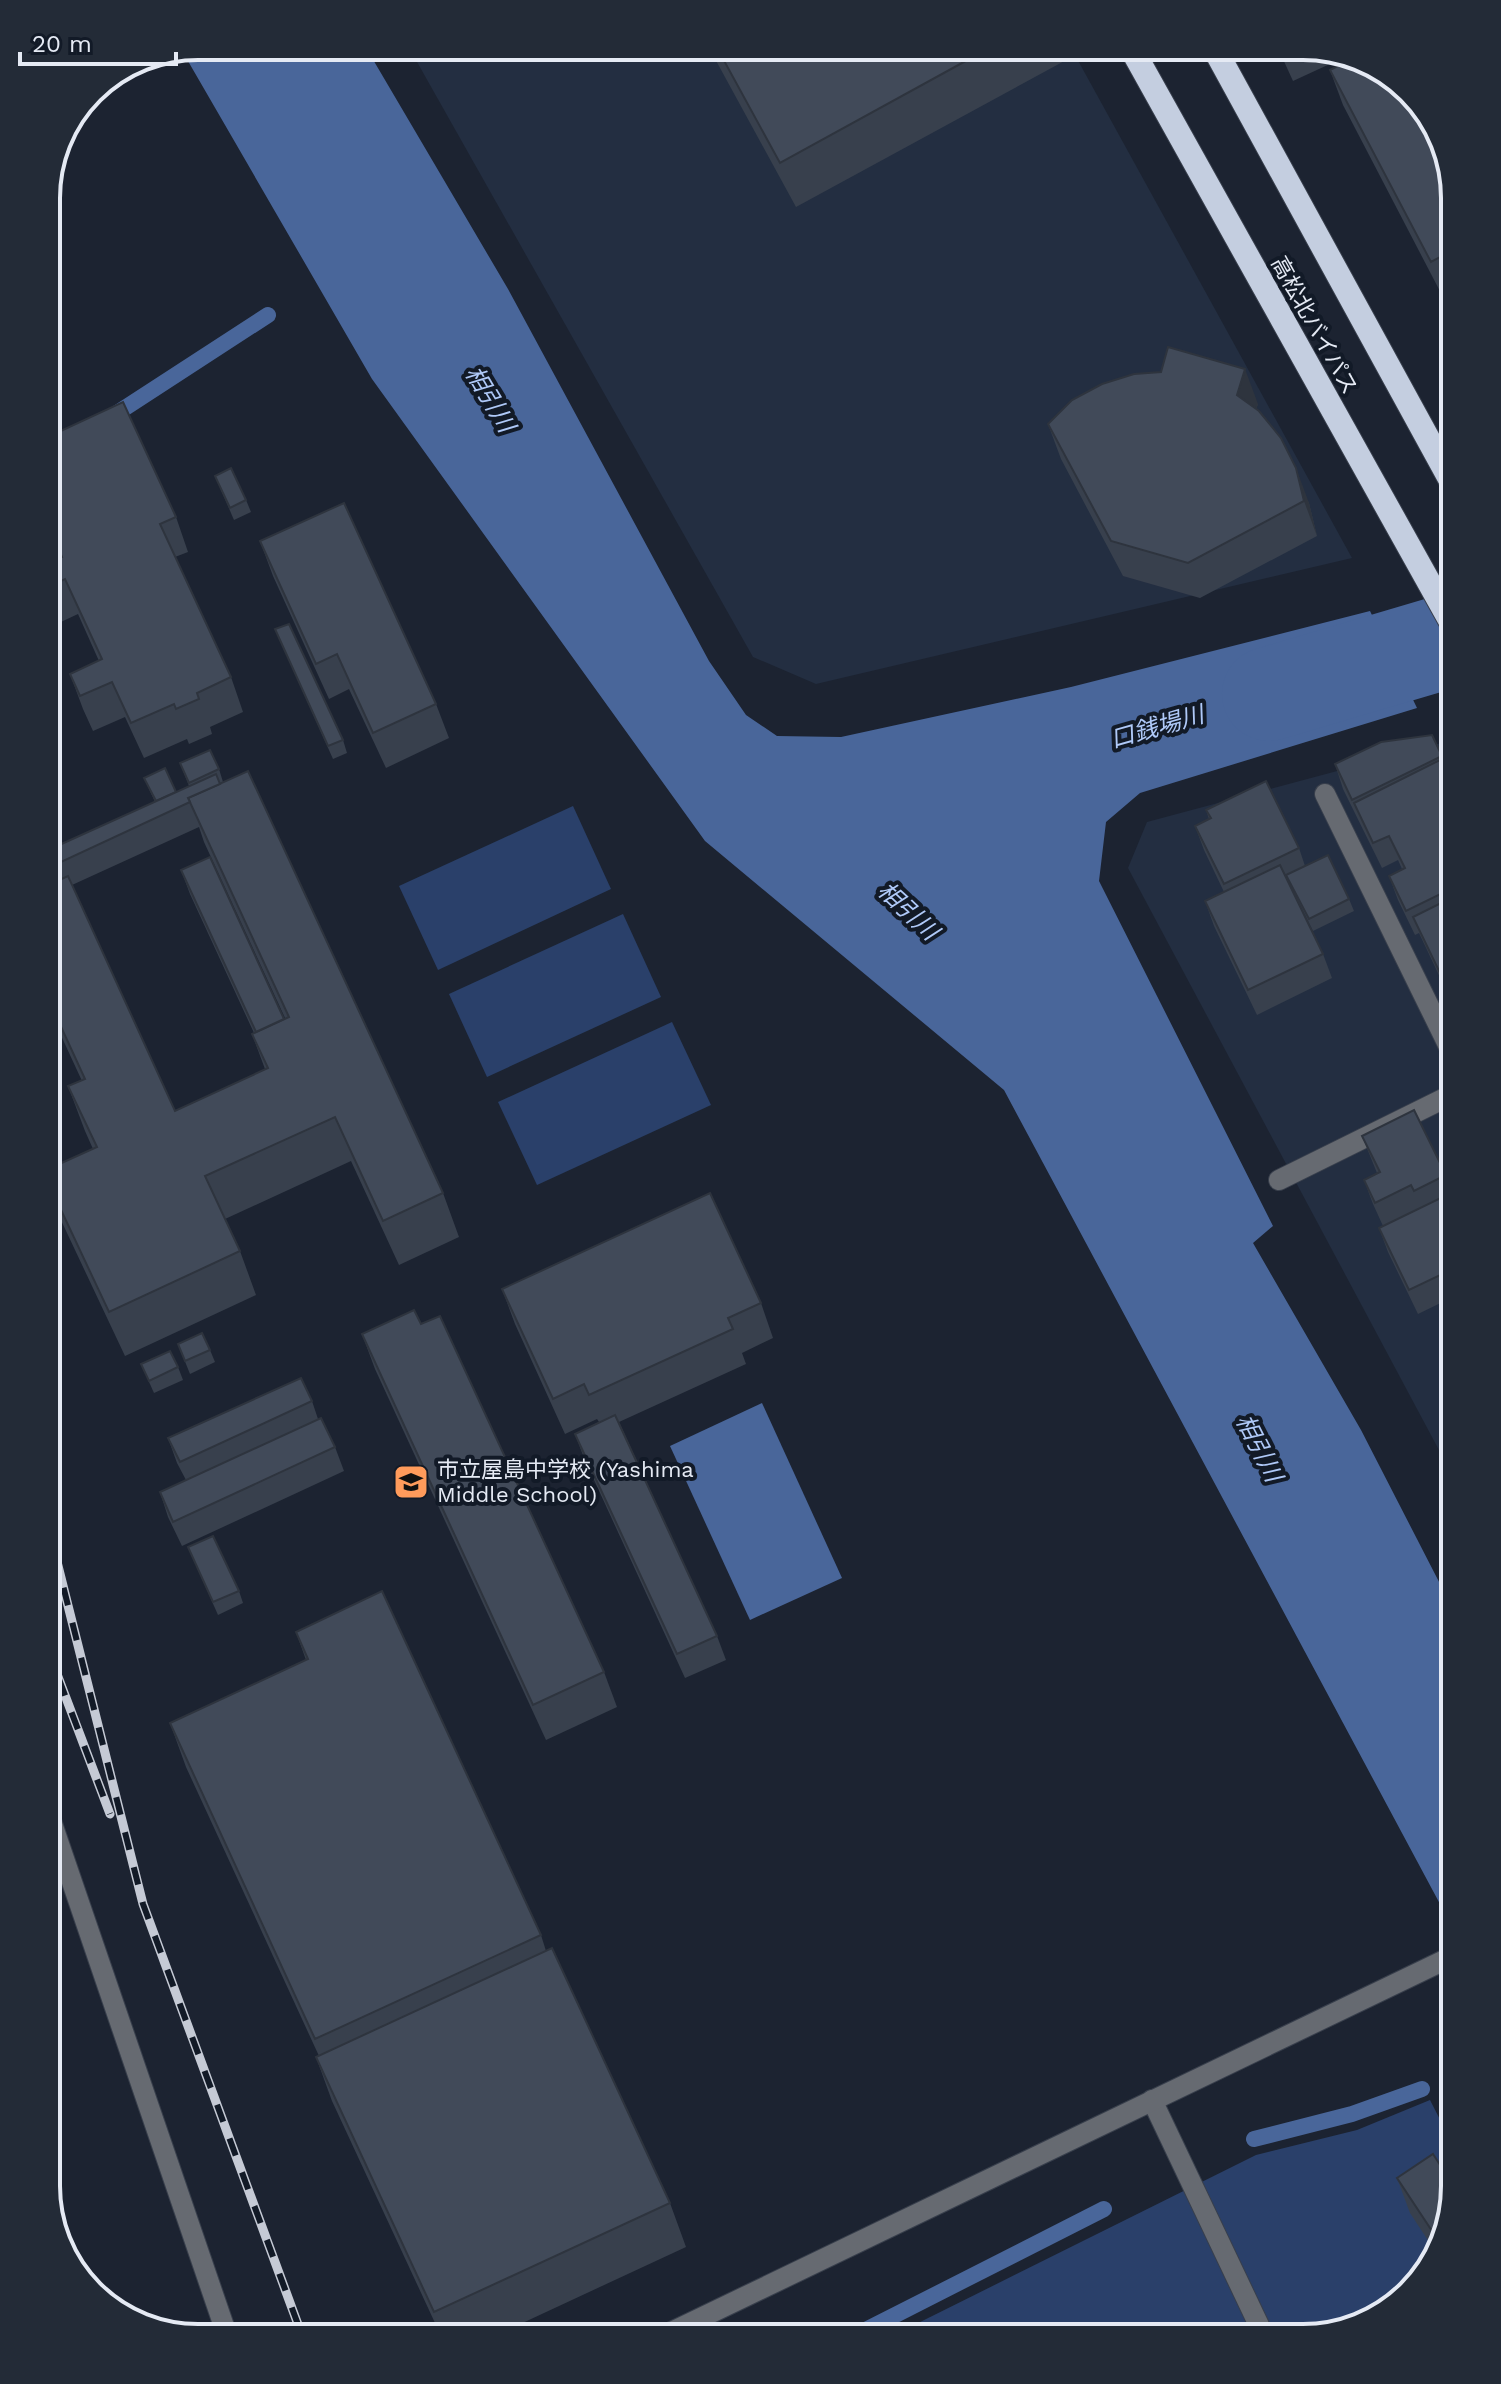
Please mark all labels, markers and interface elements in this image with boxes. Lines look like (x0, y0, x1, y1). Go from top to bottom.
scale bar (20, 16, 176, 66)
text: 20 m (32, 30, 92, 58)
street label: 高松北バイパス (1266, 252, 1363, 398)
water label: 相引川 (459, 361, 522, 440)
water label: 口銭場川 (1107, 699, 1210, 754)
water label: 相引川 (872, 876, 946, 948)
water label: 相引川 (1230, 1410, 1289, 1489)
place label: 市立屋島中学校 (Yashima Middle School) (437, 1457, 694, 1507)
school or university icon: 市立屋島中学校 (Yashima Middle School) (392, 1463, 430, 1501)

